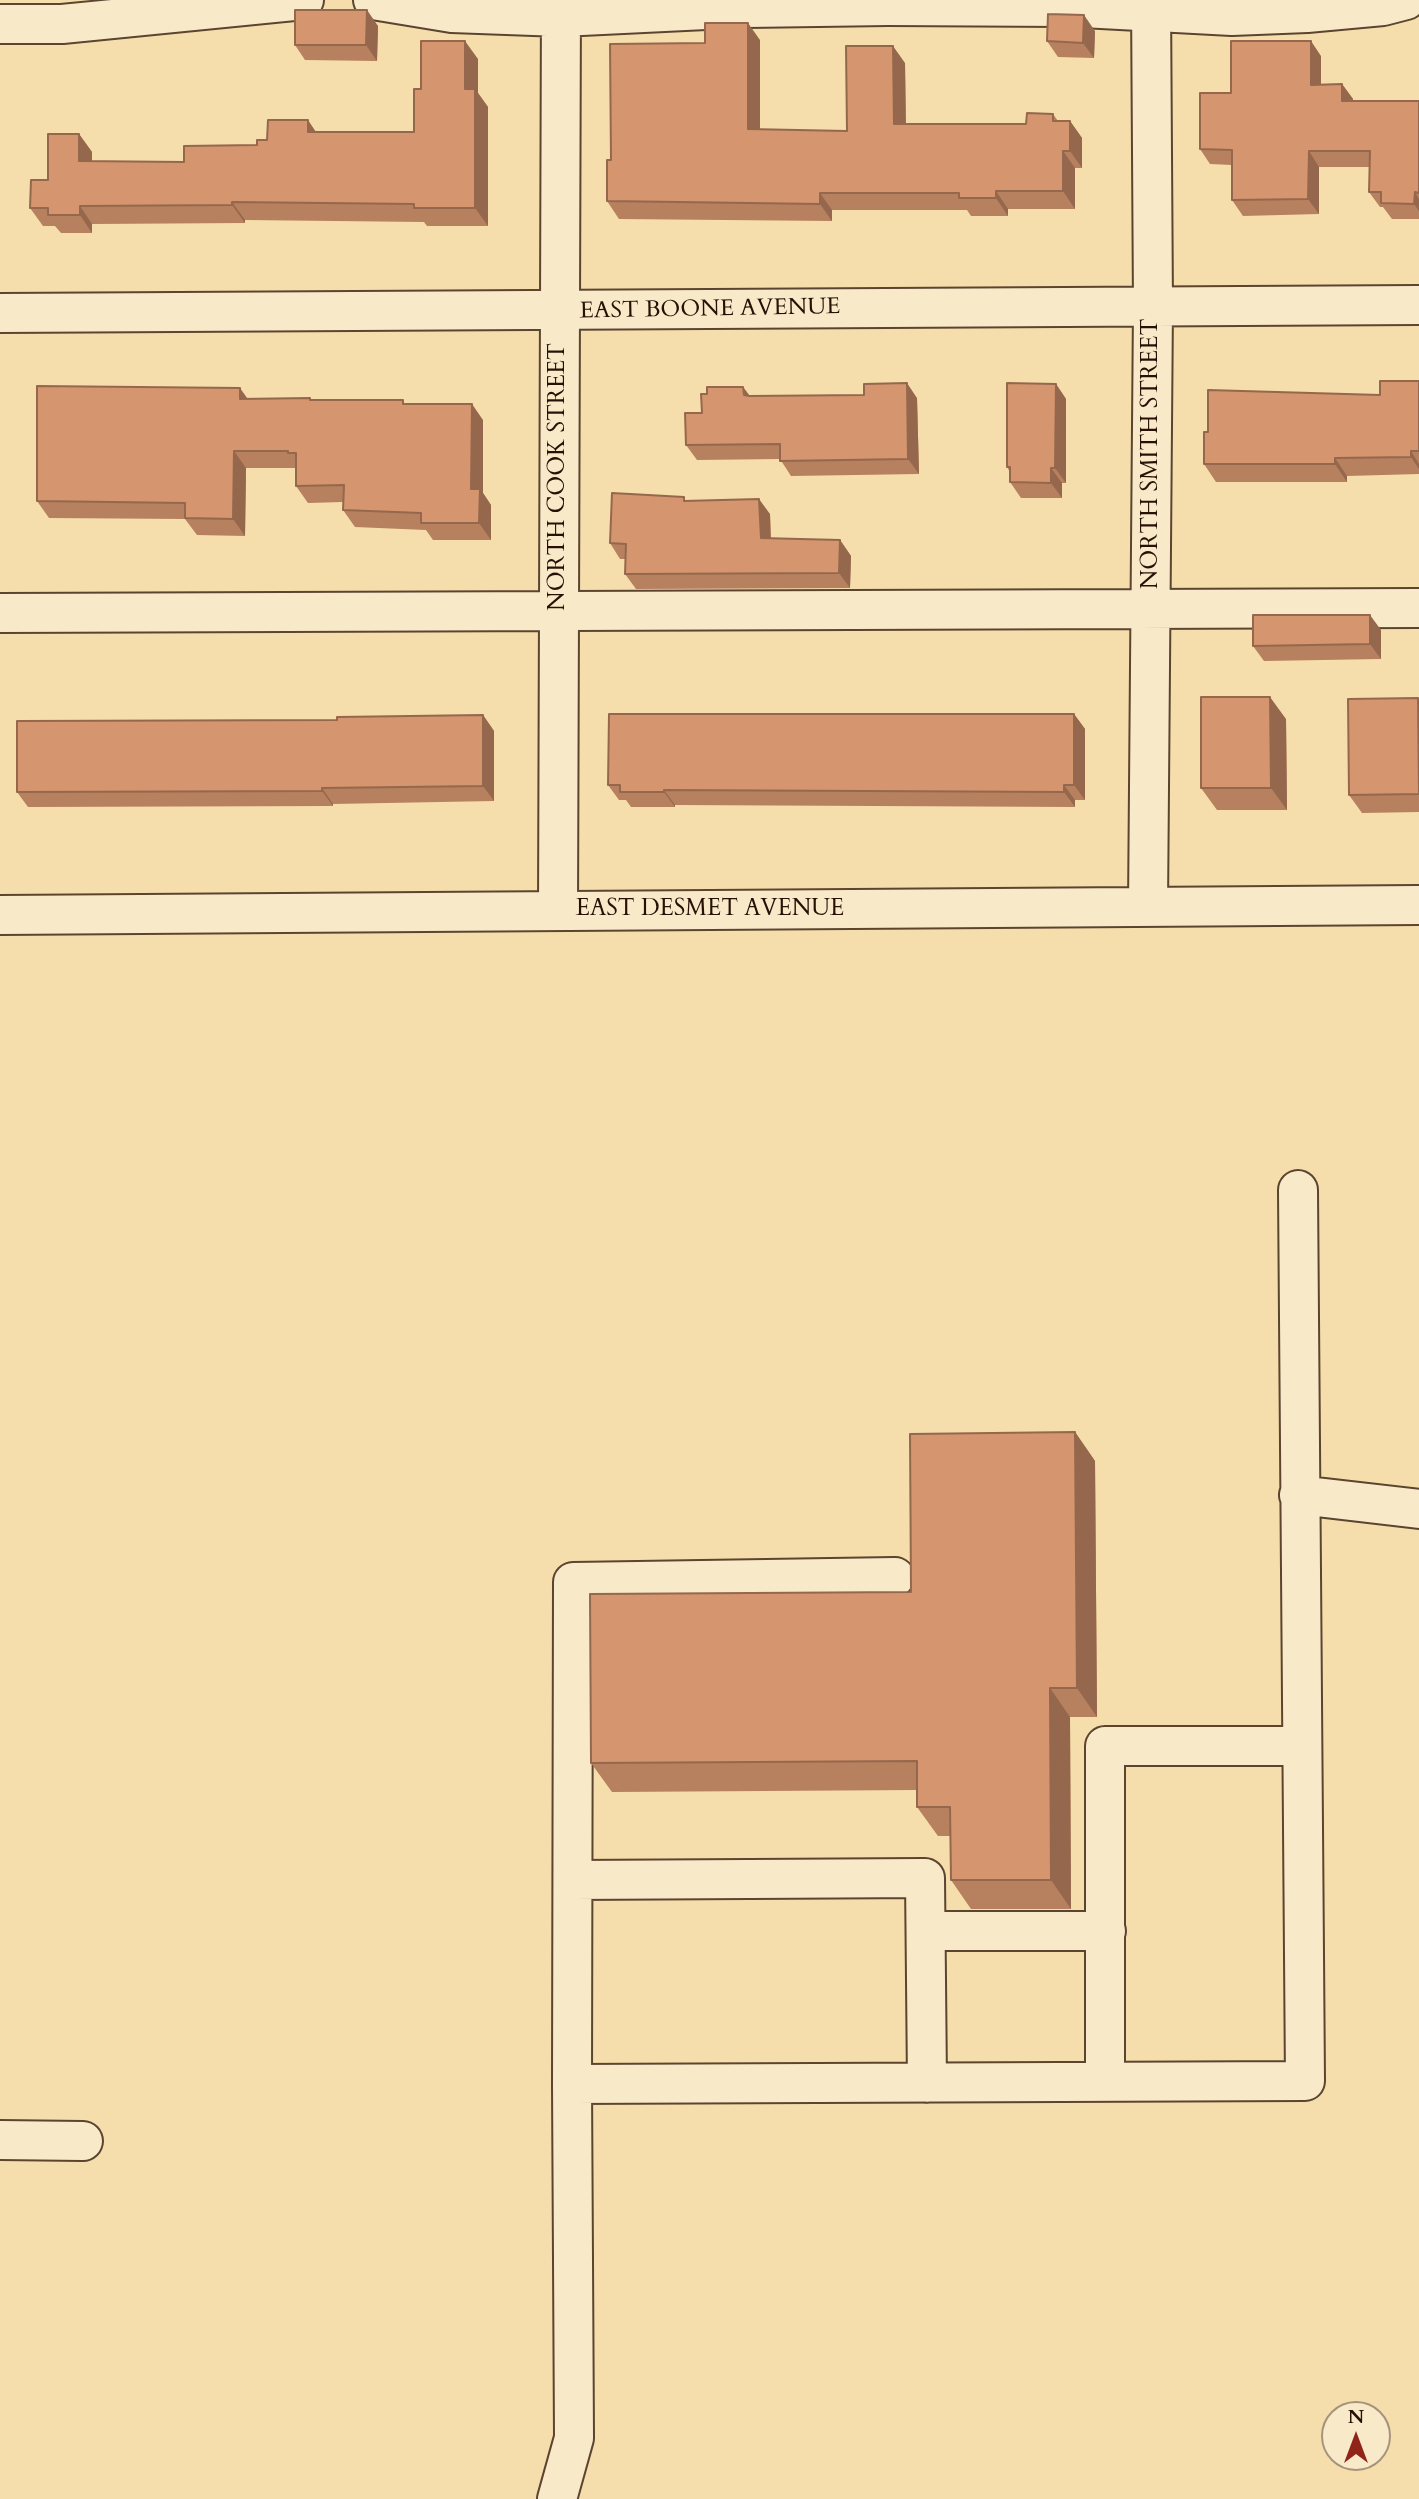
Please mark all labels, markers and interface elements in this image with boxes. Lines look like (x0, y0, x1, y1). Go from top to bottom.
street label: EAST BOONE AVENUE (579, 294, 841, 326)
street label: NORTH SMITH STREET (1138, 319, 1166, 589)
street label: NORTH COOK STREET (545, 343, 573, 611)
street label: EAST DESMET AVENUE (576, 896, 844, 924)
north arrow (1321, 2401, 1391, 2471)
text: N (1348, 2404, 1364, 2430)

